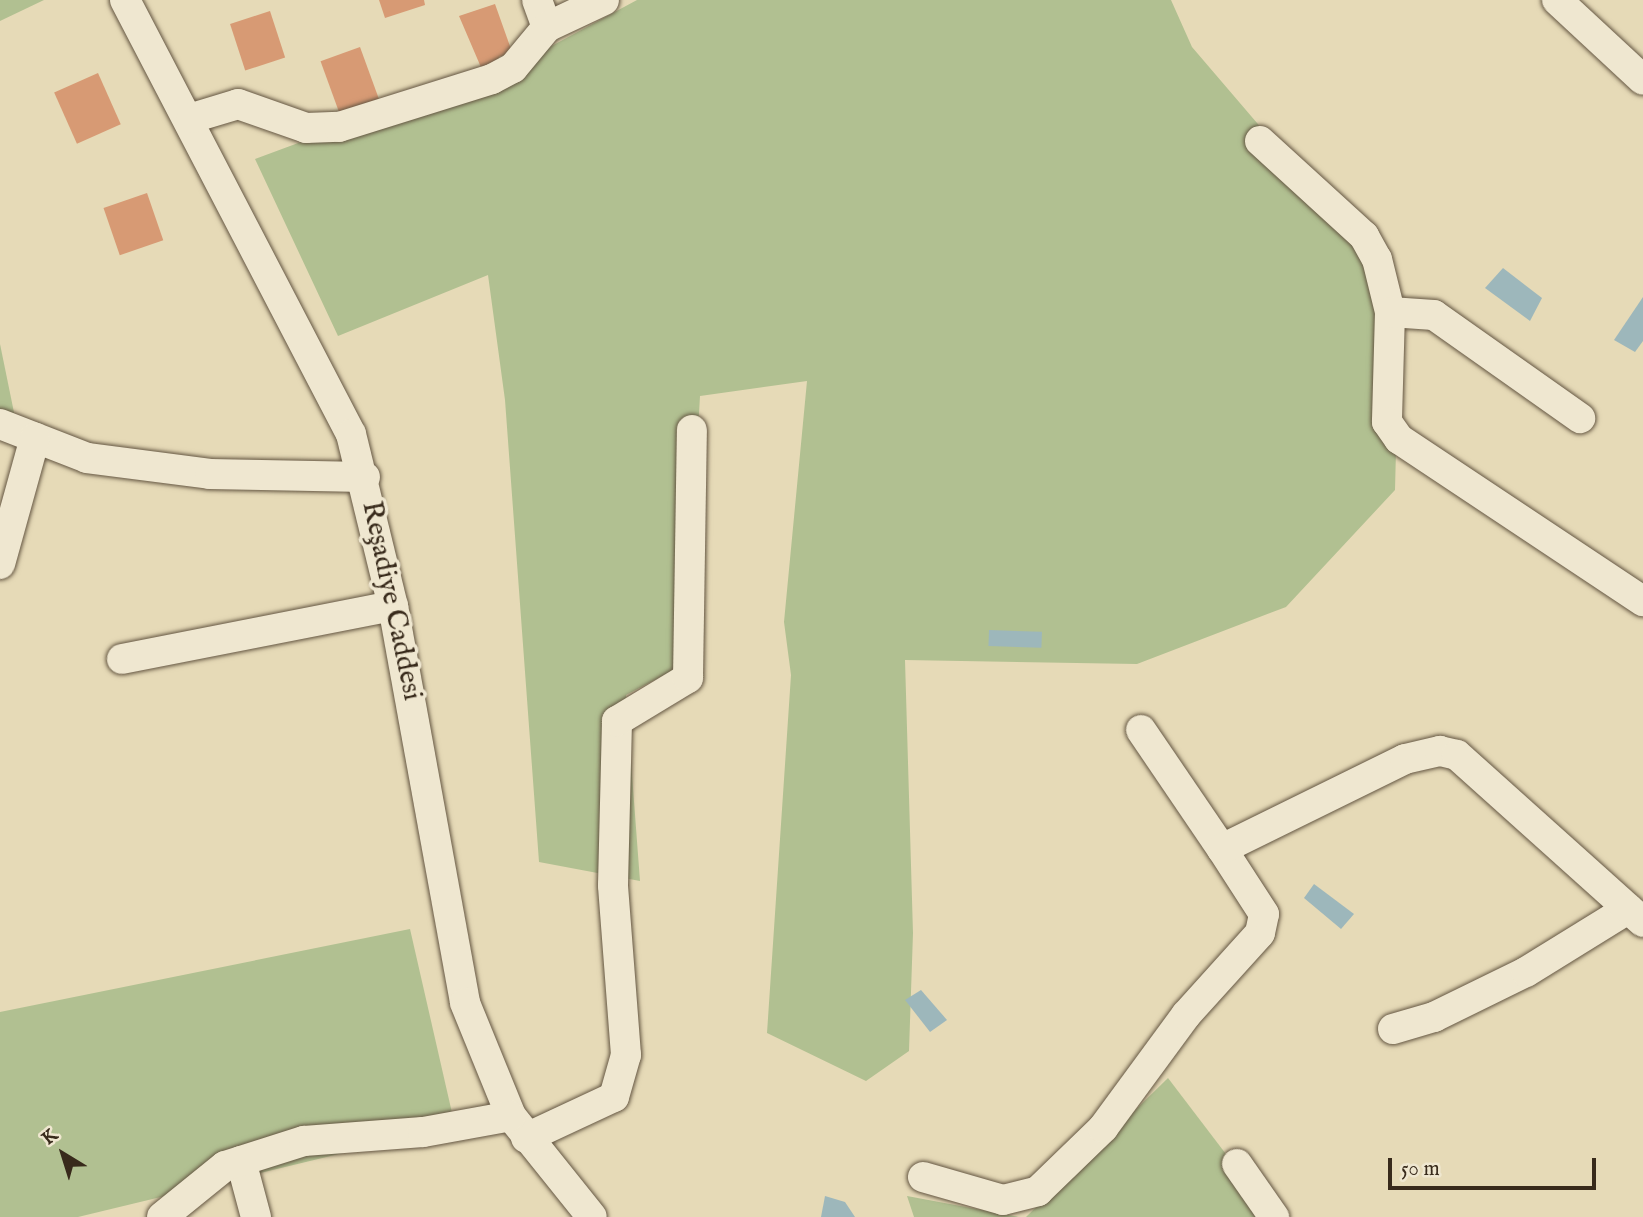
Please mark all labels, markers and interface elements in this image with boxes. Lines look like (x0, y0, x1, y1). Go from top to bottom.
street label: Reşadiye Caddesi (353, 498, 429, 704)
north arrow (28, 1119, 98, 1189)
text: K (37, 1124, 63, 1151)
scale bar (1391, 1144, 1599, 1188)
text: 50 m (1401, 1156, 1440, 1183)

